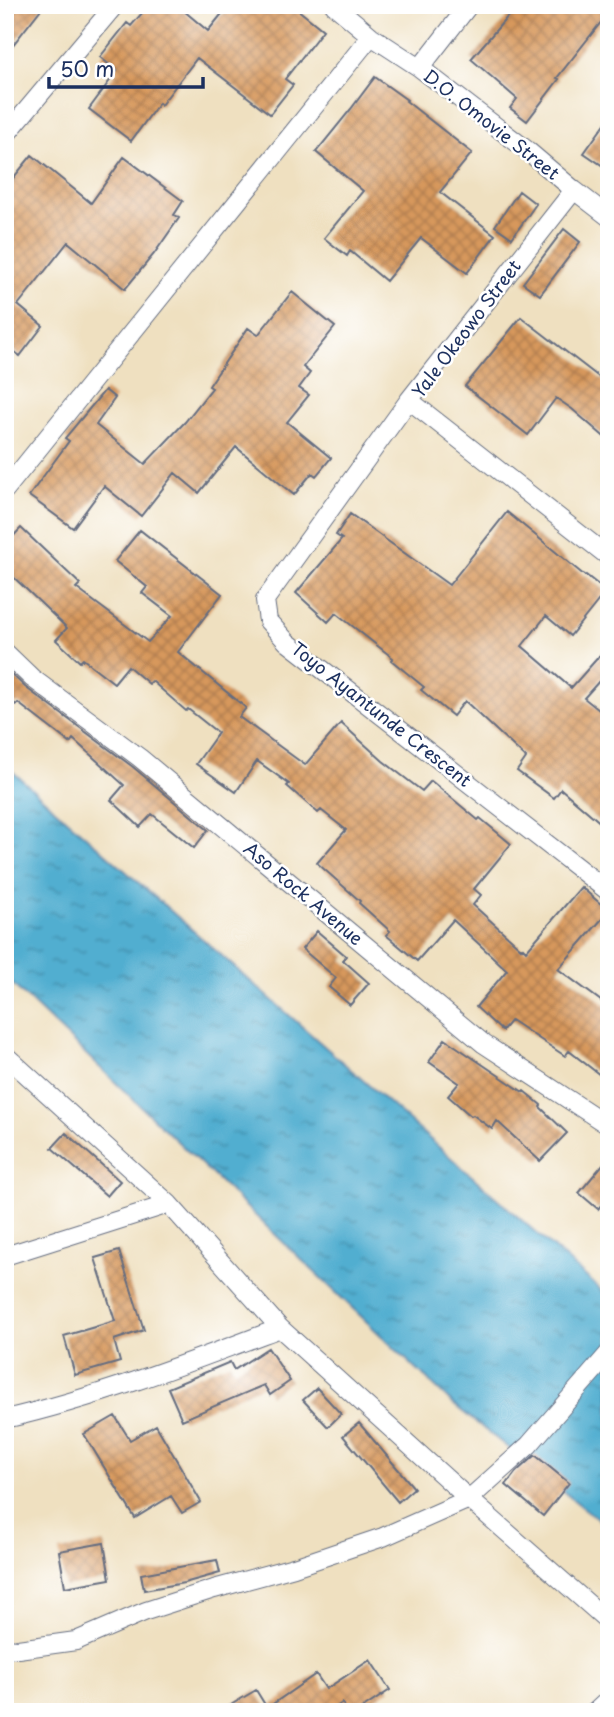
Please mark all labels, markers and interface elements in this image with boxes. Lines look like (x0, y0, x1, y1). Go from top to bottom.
scale bar (49, 46, 203, 90)
text: 50 m (60, 52, 114, 84)
street label: D.O. Omovie Street (418, 62, 566, 186)
street label: Yale Okeowo Street (405, 253, 527, 403)
street label: Toyo Ayantunde Crescent (286, 635, 478, 793)
street label: Aso Rock Avenue (238, 835, 370, 951)

